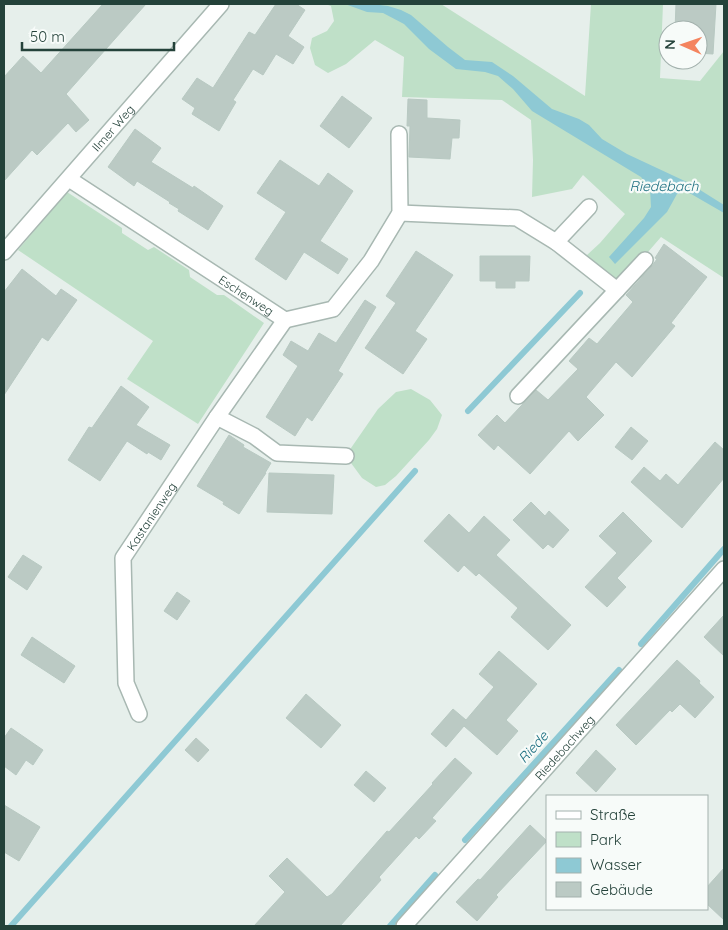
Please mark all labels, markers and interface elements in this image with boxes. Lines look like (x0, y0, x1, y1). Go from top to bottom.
scale bar (22, 20, 175, 52)
north arrow (658, 20, 708, 70)
text: 50 m (30, 27, 65, 46)
text: N (661, 39, 679, 50)
street label: Ilmer Weg (88, 101, 137, 154)
water label: Riedebach (630, 177, 699, 195)
street label: Eschenweg (216, 272, 277, 318)
street label: Kastanienweg (123, 479, 179, 553)
street label: Riedebachweg (531, 712, 597, 783)
water label: Riede (514, 727, 553, 767)
legend (546, 795, 708, 910)
text: Straße (590, 805, 636, 824)
text: Park (590, 830, 622, 849)
text: Wasser (590, 855, 642, 874)
text: Gebäude (590, 880, 653, 899)

